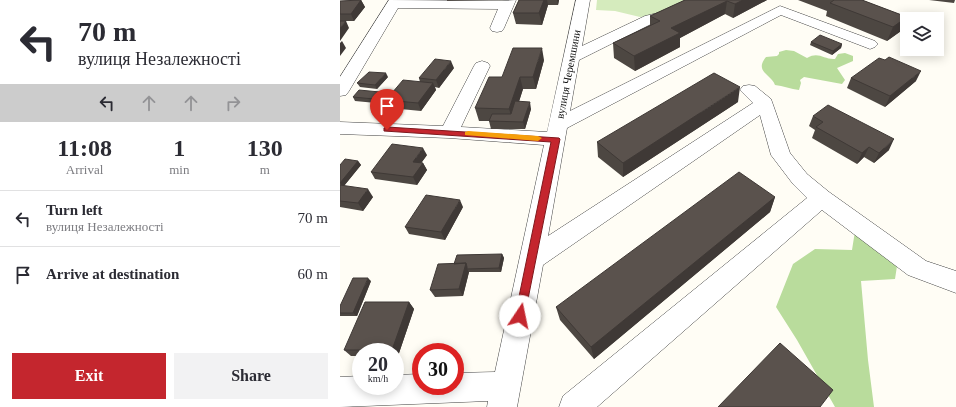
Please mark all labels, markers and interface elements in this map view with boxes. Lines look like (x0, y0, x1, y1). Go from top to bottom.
map controls (900, 12, 944, 56)
button: layers (900, 12, 944, 56)
icon: left (12, 16, 64, 68)
text: 70 m (78, 16, 136, 47)
street label: вулиця Черемшини (553, 28, 583, 120)
text: вулиця Незалежності (78, 49, 241, 69)
pin (370, 89, 404, 130)
icon: left (96, 92, 118, 114)
icon: ahead (138, 92, 160, 114)
icon: ahead (180, 92, 202, 114)
icon: right (222, 92, 244, 114)
icon: arrive (376, 95, 398, 117)
text: 11:08 (57, 135, 112, 161)
text: 1 (173, 135, 185, 161)
text: 130 (247, 135, 283, 161)
text: Arrival (66, 162, 103, 177)
text: min (169, 162, 189, 177)
text: m (260, 162, 270, 177)
text: Turn left (46, 202, 103, 218)
icon: left (12, 208, 34, 230)
text: 70 m (298, 210, 328, 226)
text: вулиця Незалежності (46, 219, 164, 234)
icon: arrive (12, 264, 34, 286)
text: Arrive at destination (46, 266, 179, 282)
text: 60 m (298, 266, 328, 282)
position arrow (499, 295, 541, 337)
speed limit sign: 30 (412, 343, 464, 395)
button: Exit (12, 353, 166, 399)
button: Share (174, 353, 328, 399)
text: 20 (368, 353, 388, 375)
text: km/h (368, 373, 388, 384)

